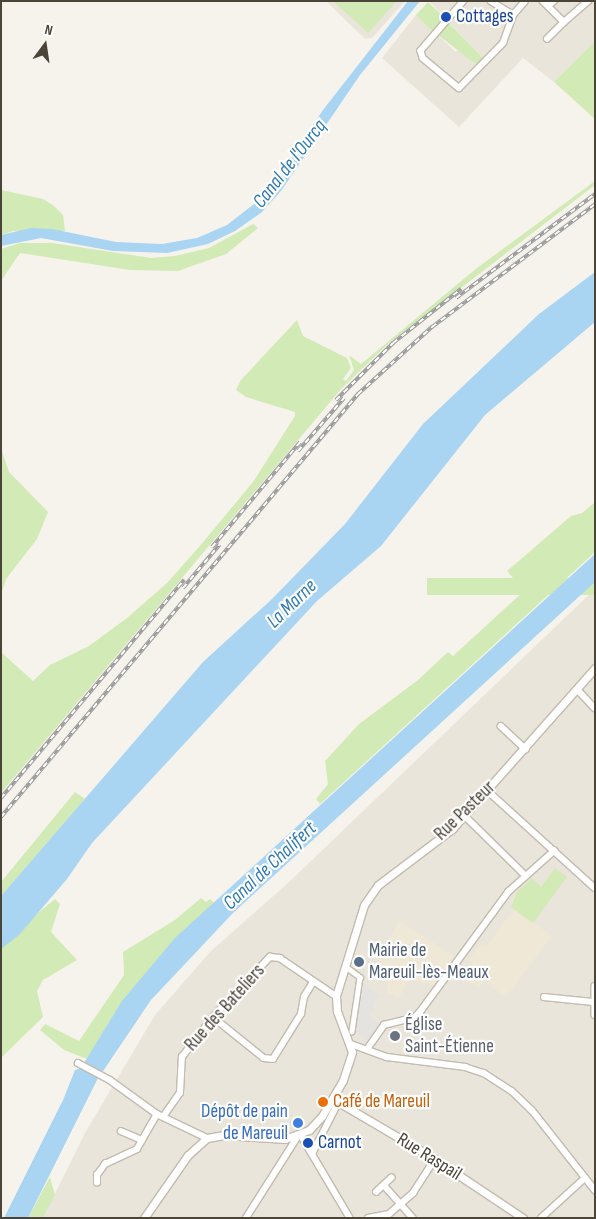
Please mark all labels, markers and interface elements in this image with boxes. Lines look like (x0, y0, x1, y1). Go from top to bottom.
place label: Cottages (456, 6, 514, 28)
marker: Cottages (440, 11, 452, 23)
north arrow (20, 20, 70, 70)
text: N (43, 21, 54, 39)
water label: Canal de l'Ourcq (248, 115, 332, 213)
water label: La Marne (262, 575, 322, 633)
street label: Rue Pasteur (430, 776, 500, 846)
water label: Canal de Chalifert (218, 817, 322, 915)
place label: Mairie de Mareuil-lès-Meaux (369, 940, 489, 984)
marker: Mairie de Mareuil-lès-Meaux (353, 956, 365, 968)
street label: Rue des Bateliers (180, 960, 270, 1056)
place label: Église Saint-Étienne (405, 1014, 494, 1058)
marker: Église Saint-Étienne (389, 1030, 401, 1042)
place label: Café de Mareuil (333, 1091, 430, 1113)
marker: Café de Mareuil (317, 1096, 329, 1108)
place label: Dépôt de pain de Mareuil (201, 1101, 288, 1145)
marker: Dépôt de pain de Mareuil (292, 1117, 304, 1129)
street label: Rue Raspail (392, 1128, 466, 1186)
place label: Carnot (318, 1132, 361, 1154)
marker: Carnot (302, 1137, 314, 1149)

